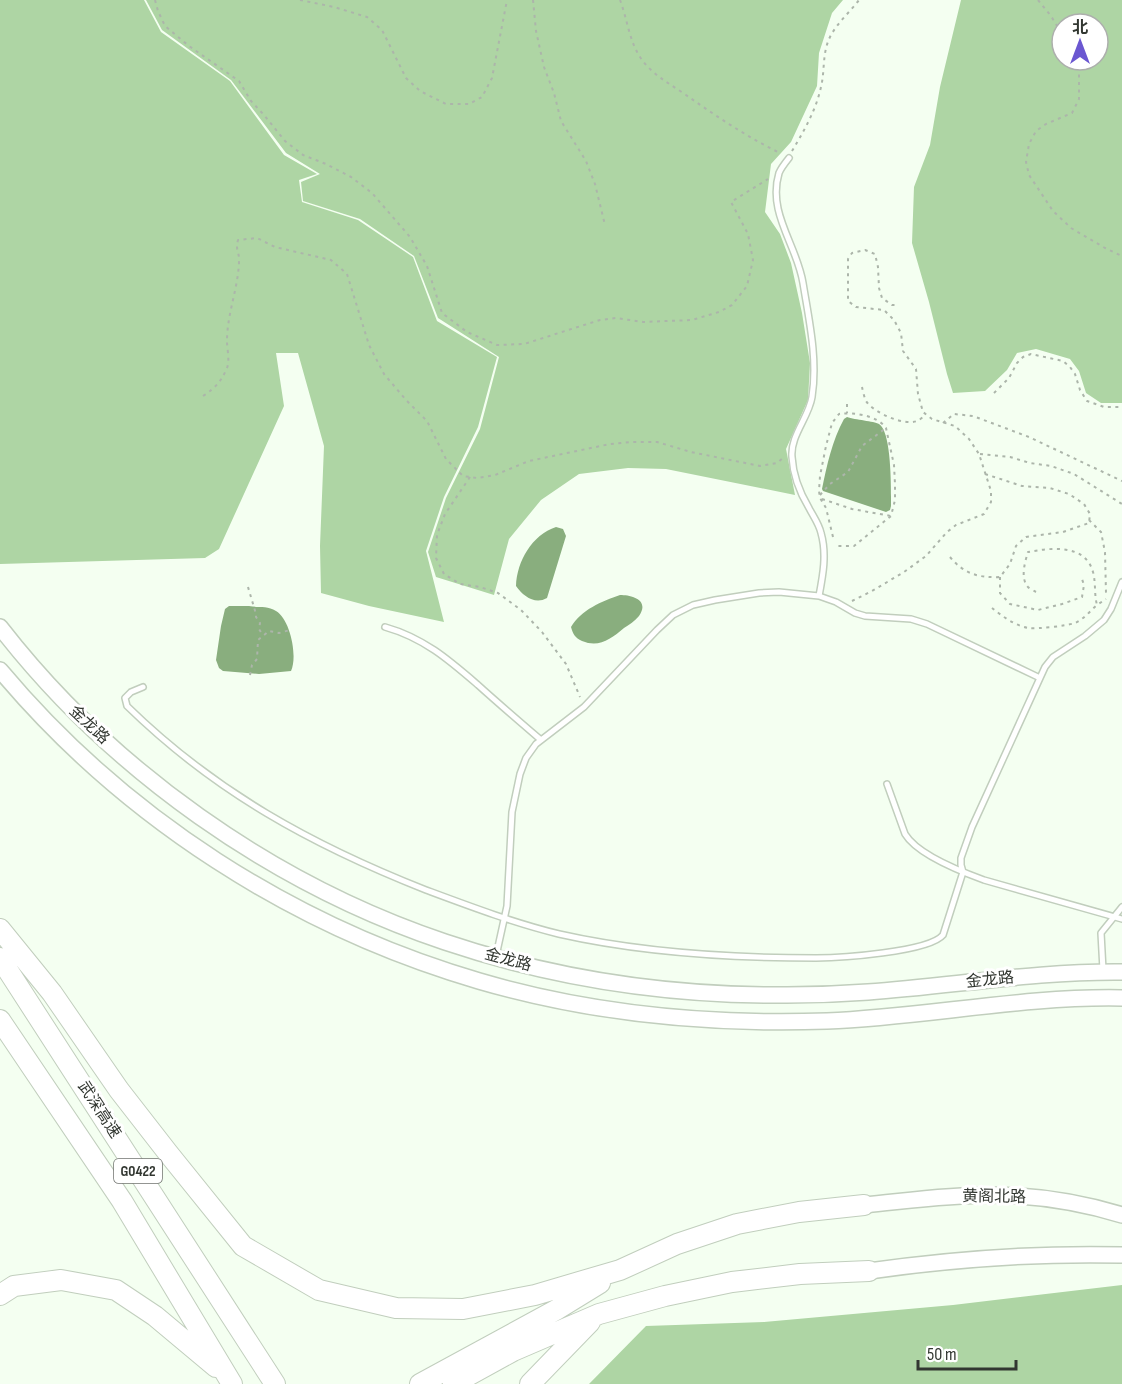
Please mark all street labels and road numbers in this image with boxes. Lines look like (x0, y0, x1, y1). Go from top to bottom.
street label: 金龙路 (65, 702, 113, 748)
street label: 金龙路 (482, 945, 534, 975)
street label: 金龙路 (965, 968, 1015, 992)
street label: 武深高速 (74, 1078, 124, 1142)
road number: G0422 (114, 1159, 162, 1183)
street label: 黄阁北路 (962, 1187, 1026, 1207)

